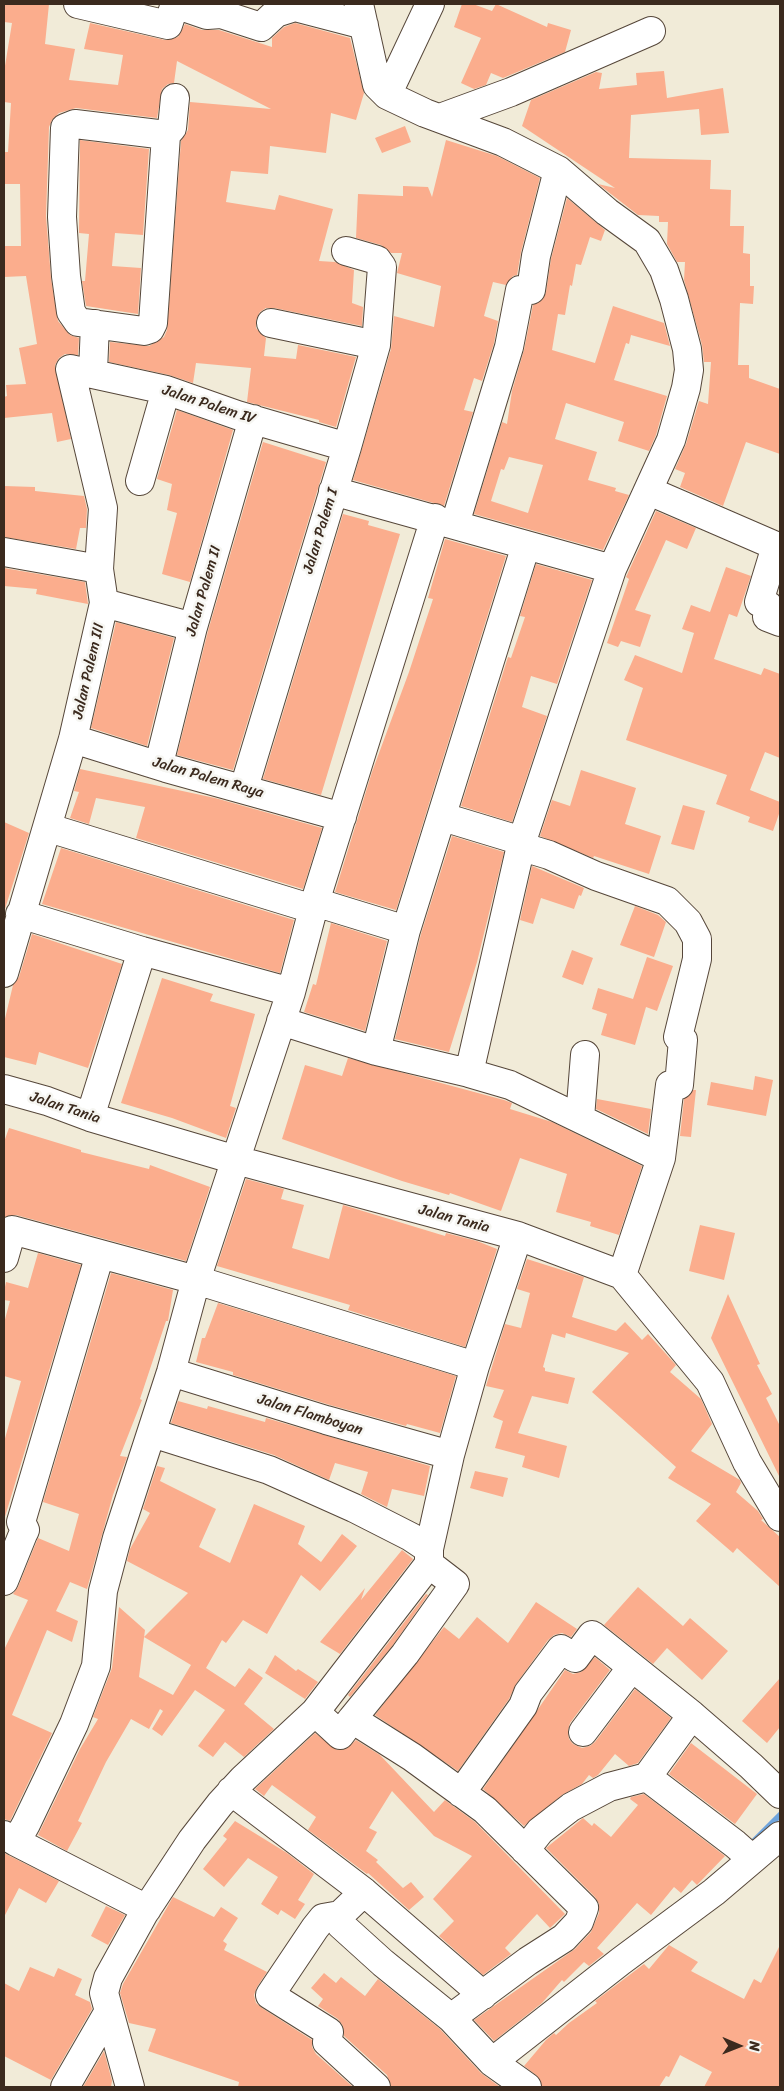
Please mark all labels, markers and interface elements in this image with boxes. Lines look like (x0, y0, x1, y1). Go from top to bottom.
street label: Jalan Palem IV (160, 381, 258, 429)
street label: Jalan Palem I (299, 486, 343, 576)
street label: Jalan Palem II (183, 544, 225, 638)
street label: Jalan Palem III (69, 621, 109, 721)
street label: Jalan Palem Raya (151, 754, 265, 802)
street label: Jalan Tania (28, 1088, 102, 1128)
street label: Jalan Tania (417, 1201, 491, 1237)
street label: Jalan Flamboyan (255, 1390, 365, 1440)
north arrow (714, 2021, 764, 2071)
text: N (742, 2041, 767, 2051)

